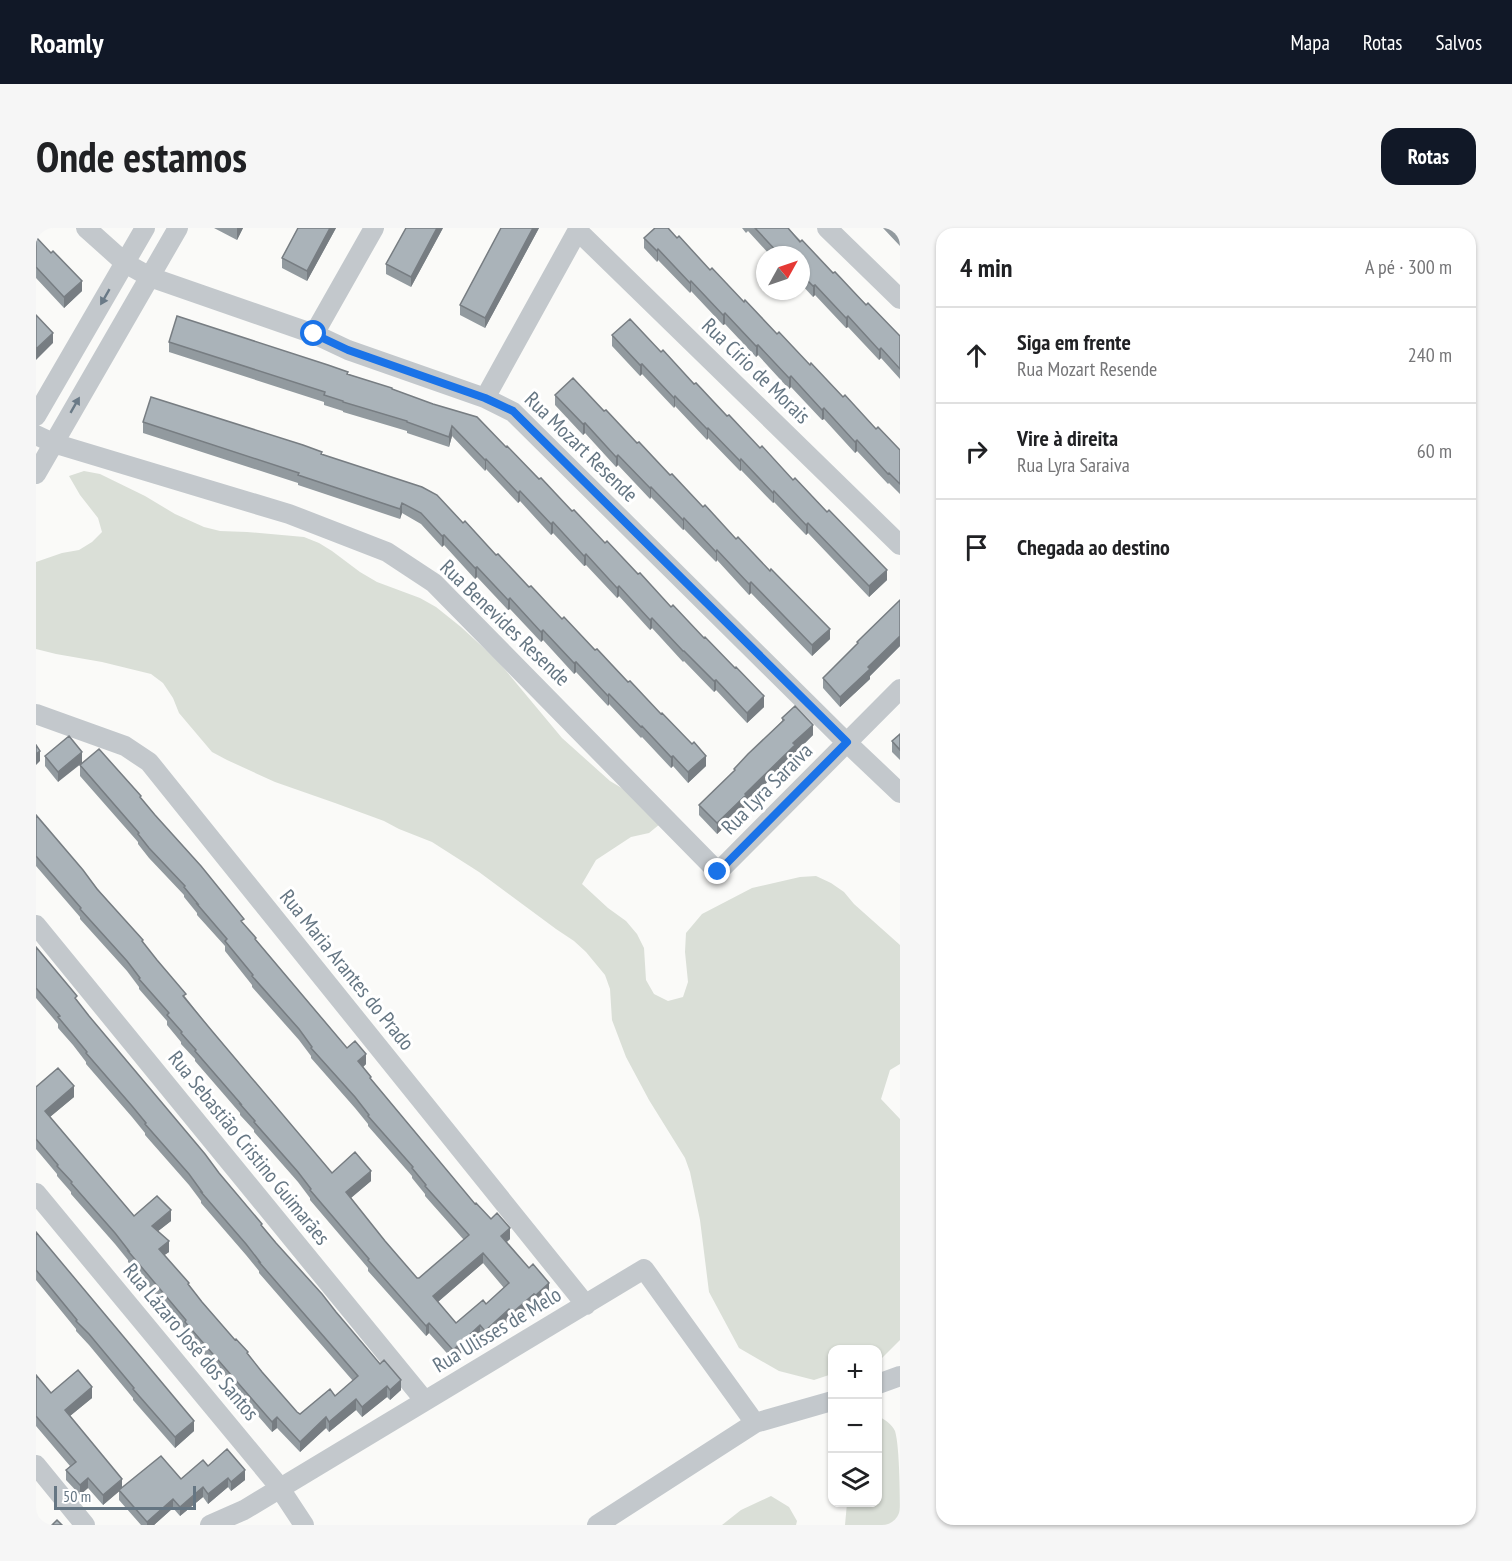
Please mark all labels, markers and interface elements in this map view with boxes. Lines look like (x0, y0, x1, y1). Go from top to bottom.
text: Roamly (30, 24, 104, 61)
text: Mapa (1290, 29, 1330, 56)
text: Rotas (1363, 29, 1402, 56)
text: Salvos (1435, 29, 1482, 56)
button: Rotas (1381, 128, 1476, 185)
text: Onde estamos (36, 129, 247, 184)
north arrow (756, 246, 810, 300)
text: 4 min (960, 251, 1013, 284)
text: A pé · 300 m (1365, 254, 1452, 280)
one-way arrow (100, 289, 111, 305)
street label: Rua Círio de Morais (696, 312, 816, 429)
route start (300, 320, 326, 346)
text: Siga em frente (1017, 328, 1131, 356)
icon: ahead (960, 339, 993, 372)
text: 240 m (1408, 342, 1452, 368)
text: Rua Mozart Resende (1017, 356, 1157, 382)
street label: Rua Mozart Resende (519, 386, 644, 508)
one-way arrow (70, 397, 81, 413)
text: Vire à direita (1017, 424, 1118, 452)
icon: right (960, 435, 993, 468)
text: 60 m (1417, 438, 1452, 464)
text: Rua Lyra Saraiva (1017, 452, 1130, 478)
icon: arrive (960, 531, 993, 564)
text: Chegada ao destino (1017, 533, 1170, 561)
street label: Rua Benevides Resende (435, 554, 576, 692)
street label: Rua Lyra Saraiva (715, 737, 818, 840)
route end (704, 858, 730, 884)
street label: Rua Maria Arantes do Prado (274, 884, 421, 1056)
street label: Rua Sebastião Cristino Guimarães (163, 1045, 336, 1250)
street label: Rua Lázaro José dos Santos (118, 1258, 265, 1426)
street label: Rua Ulisses de Melo (428, 1281, 566, 1379)
map controls (828, 1345, 882, 1507)
button: + (828, 1345, 882, 1399)
button: − (828, 1399, 882, 1453)
button: layers (828, 1453, 882, 1507)
scale bar (54, 1483, 196, 1510)
text: 50 m (63, 1486, 91, 1506)

